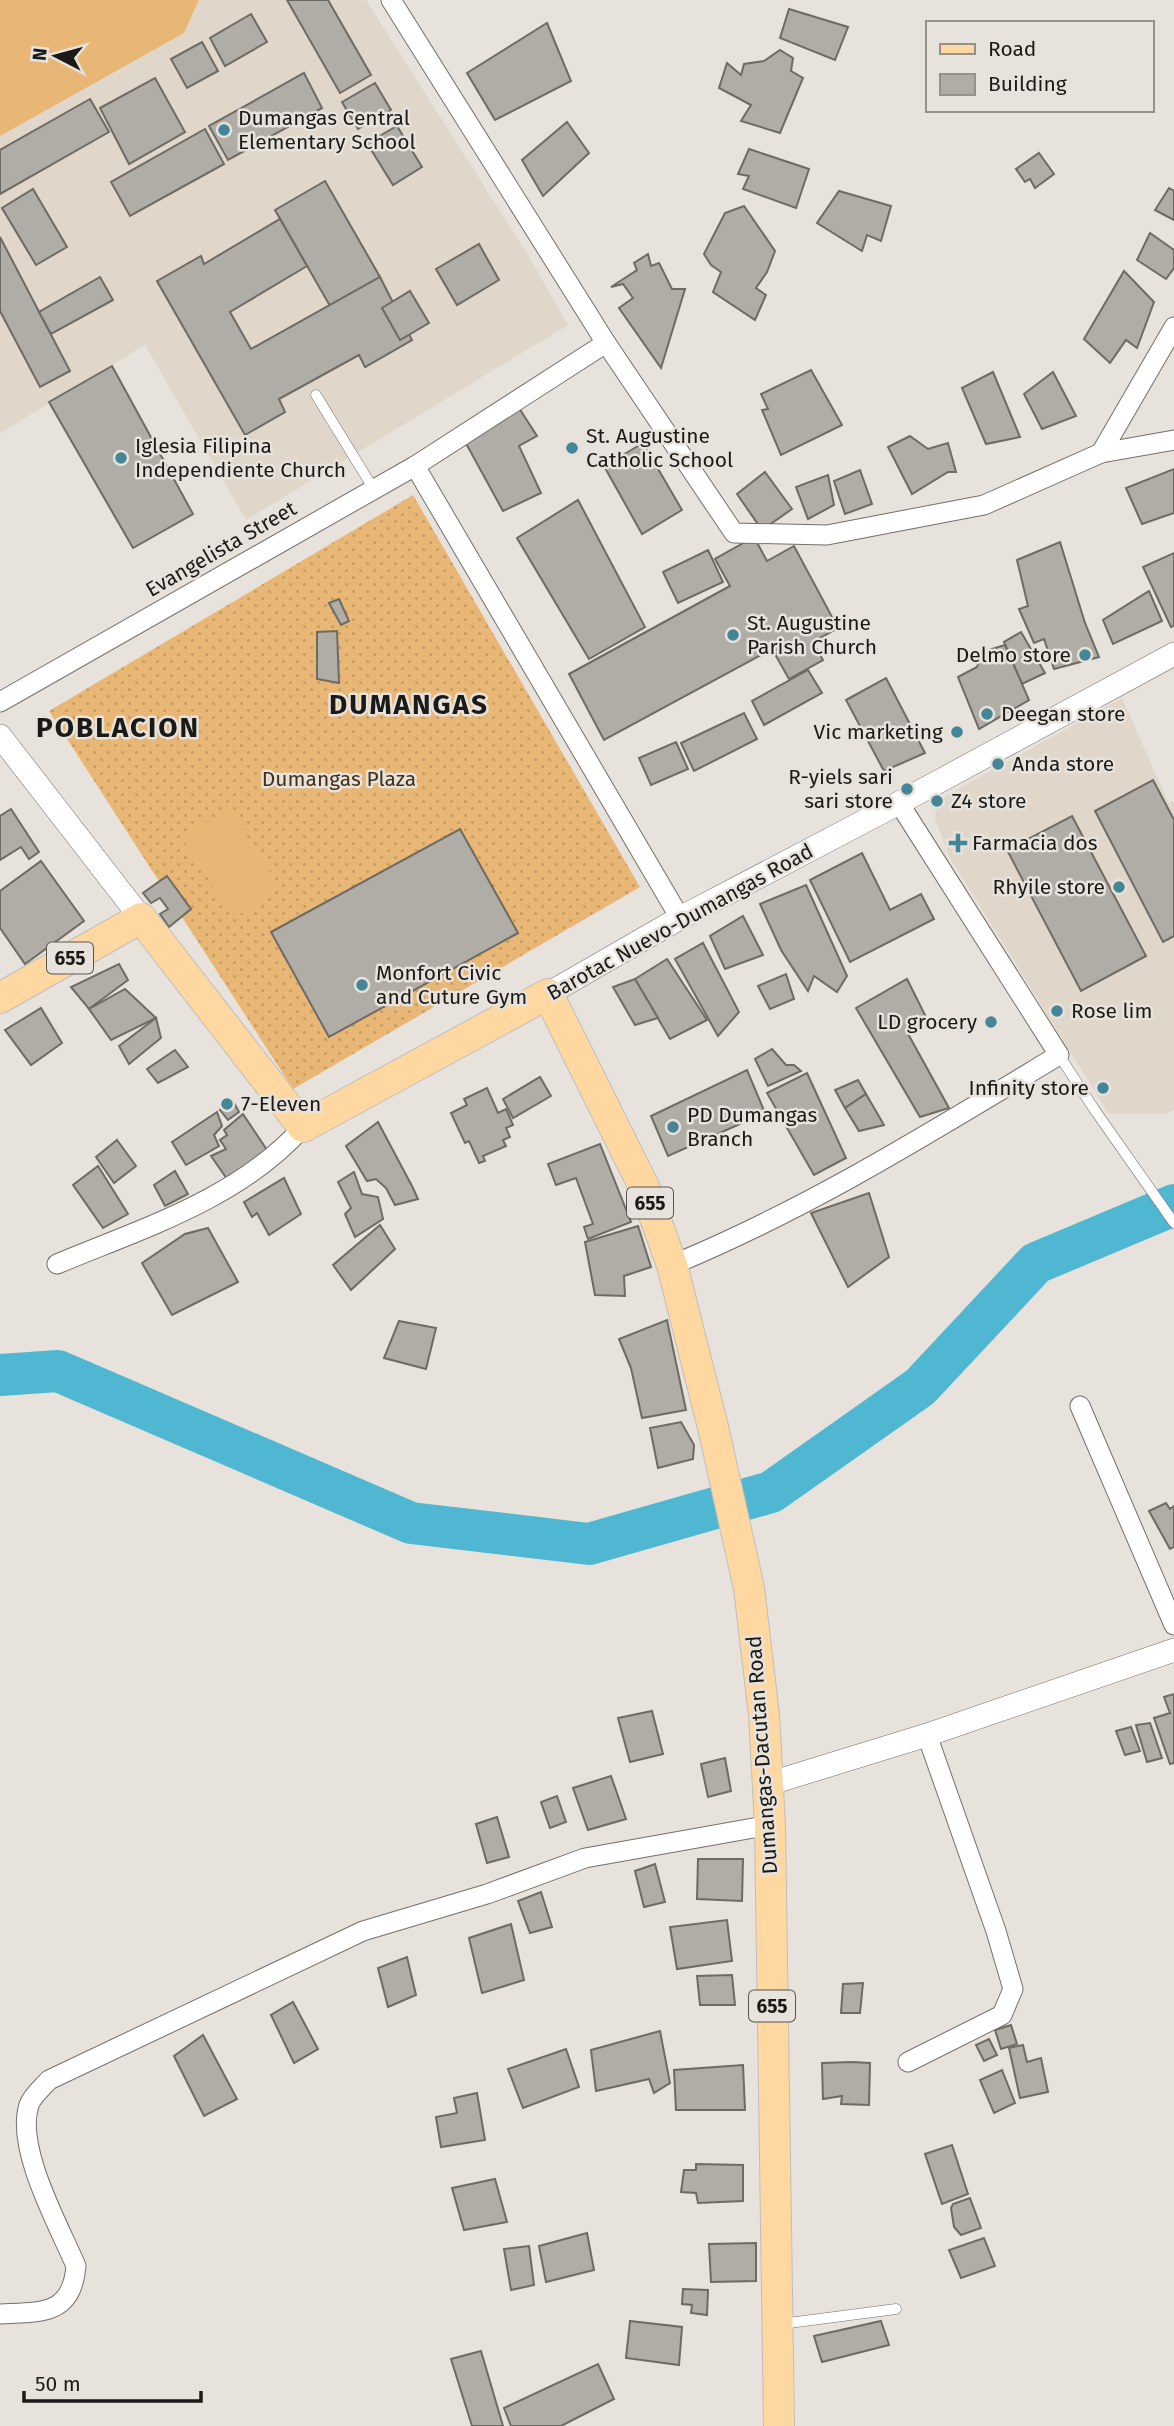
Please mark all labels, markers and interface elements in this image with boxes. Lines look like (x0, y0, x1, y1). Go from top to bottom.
north arrow (21, 21, 91, 91)
legend (926, 21, 1153, 112)
text: Road (988, 36, 1036, 62)
text: N (27, 47, 52, 62)
text: Building (988, 71, 1067, 97)
place label: Dumangas Central Elementary School (238, 105, 416, 155)
marker: Dumangas Central Elementary School (216, 122, 232, 138)
place label: St. Augustine Catholic School (586, 423, 733, 473)
place label: Iglesia Filipina Independiente Church (135, 433, 346, 483)
marker: St. Augustine Catholic School (564, 440, 580, 456)
marker: Iglesia Filipina Independiente Church (113, 450, 129, 466)
street label: Evangelista Street (141, 495, 301, 603)
place label: St. Augustine Parish Church (747, 610, 877, 660)
marker: St. Augustine Parish Church (725, 627, 741, 643)
place label: Delmo store (956, 642, 1071, 668)
marker: Delmo store (1077, 647, 1093, 663)
district label: DUMANGAS (329, 688, 489, 721)
place label: Deegan store (1001, 701, 1126, 727)
marker: Deegan store (979, 706, 995, 722)
district label: POBLACION (36, 711, 200, 744)
place label: Vic marketing (814, 719, 943, 745)
marker: Vic marketing (949, 724, 965, 740)
place label: Anda store (1012, 751, 1114, 777)
marker: Anda store (990, 756, 1006, 772)
place label: R-yiels sari sari store (788, 764, 893, 814)
park label: Dumangas Plaza (262, 766, 416, 792)
marker: R-yiels sari sari store (899, 781, 915, 797)
place label: Z4 store (951, 788, 1026, 814)
marker: Z4 store (929, 793, 945, 809)
place label: Farmacia dos (972, 830, 1098, 856)
marker: Farmacia dos (950, 835, 966, 851)
street label: Barotac Nuevo-Dumangas Road (542, 838, 818, 1006)
place label: Rhyile store (993, 874, 1105, 900)
marker: Rhyile store (1111, 879, 1127, 895)
road number: 655 (47, 942, 93, 974)
place label: Monfort Civic and Cuture Gym (376, 960, 527, 1010)
marker: Monfort Civic and Cuture Gym (354, 977, 370, 993)
place label: Rose lim (1071, 998, 1153, 1024)
marker: Rose lim (1049, 1003, 1065, 1019)
place label: LD grocery (877, 1009, 978, 1035)
marker: LD grocery (983, 1014, 999, 1030)
place label: Infinity store (969, 1075, 1089, 1101)
marker: Infinity store (1095, 1080, 1111, 1096)
place label: 7-Eleven (241, 1091, 321, 1117)
marker: 7-Eleven (219, 1096, 235, 1112)
place label: PD Dumangas Branch (687, 1102, 817, 1152)
marker: PD Dumangas Branch (665, 1119, 681, 1135)
road number: 655 (627, 1188, 673, 1218)
street label: Dumangas-Dacutan Road (741, 1635, 783, 1875)
road number: 655 (749, 1990, 795, 2022)
scale bar (24, 2360, 201, 2404)
text: 50 m (35, 2371, 81, 2397)

